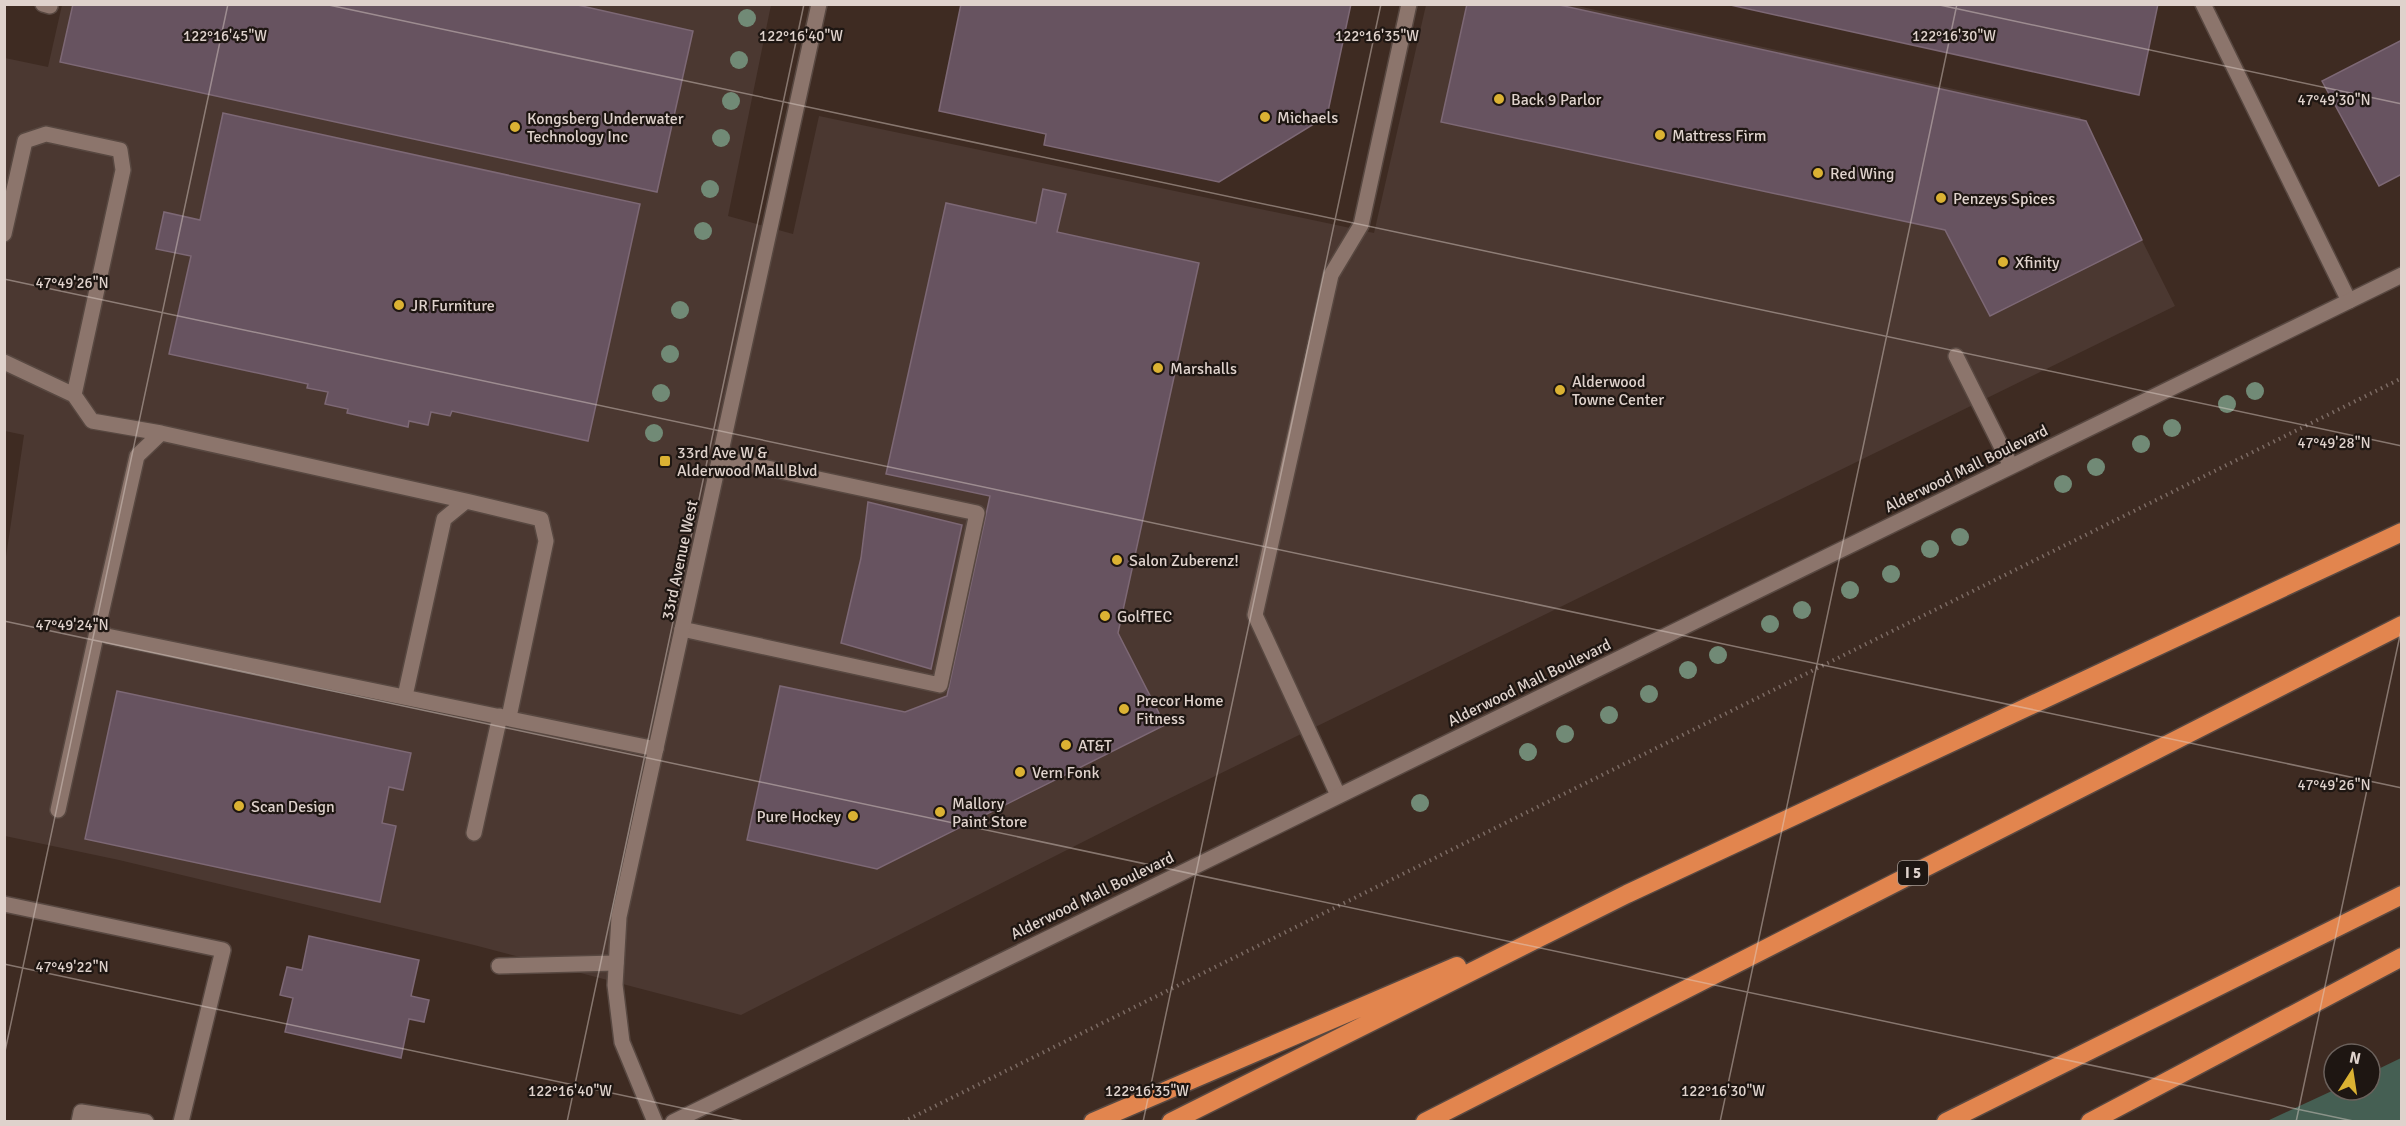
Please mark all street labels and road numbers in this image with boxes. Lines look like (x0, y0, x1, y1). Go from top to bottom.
street label: Alderwood Mall Boulevard (1881, 421, 2051, 517)
street label: 33rd Avenue West (657, 498, 703, 622)
street label: Alderwood Mall Boulevard (1444, 635, 1614, 731)
street label: Alderwood Mall Boulevard (1007, 848, 1177, 944)
road number: I 5 (1898, 861, 1928, 885)

